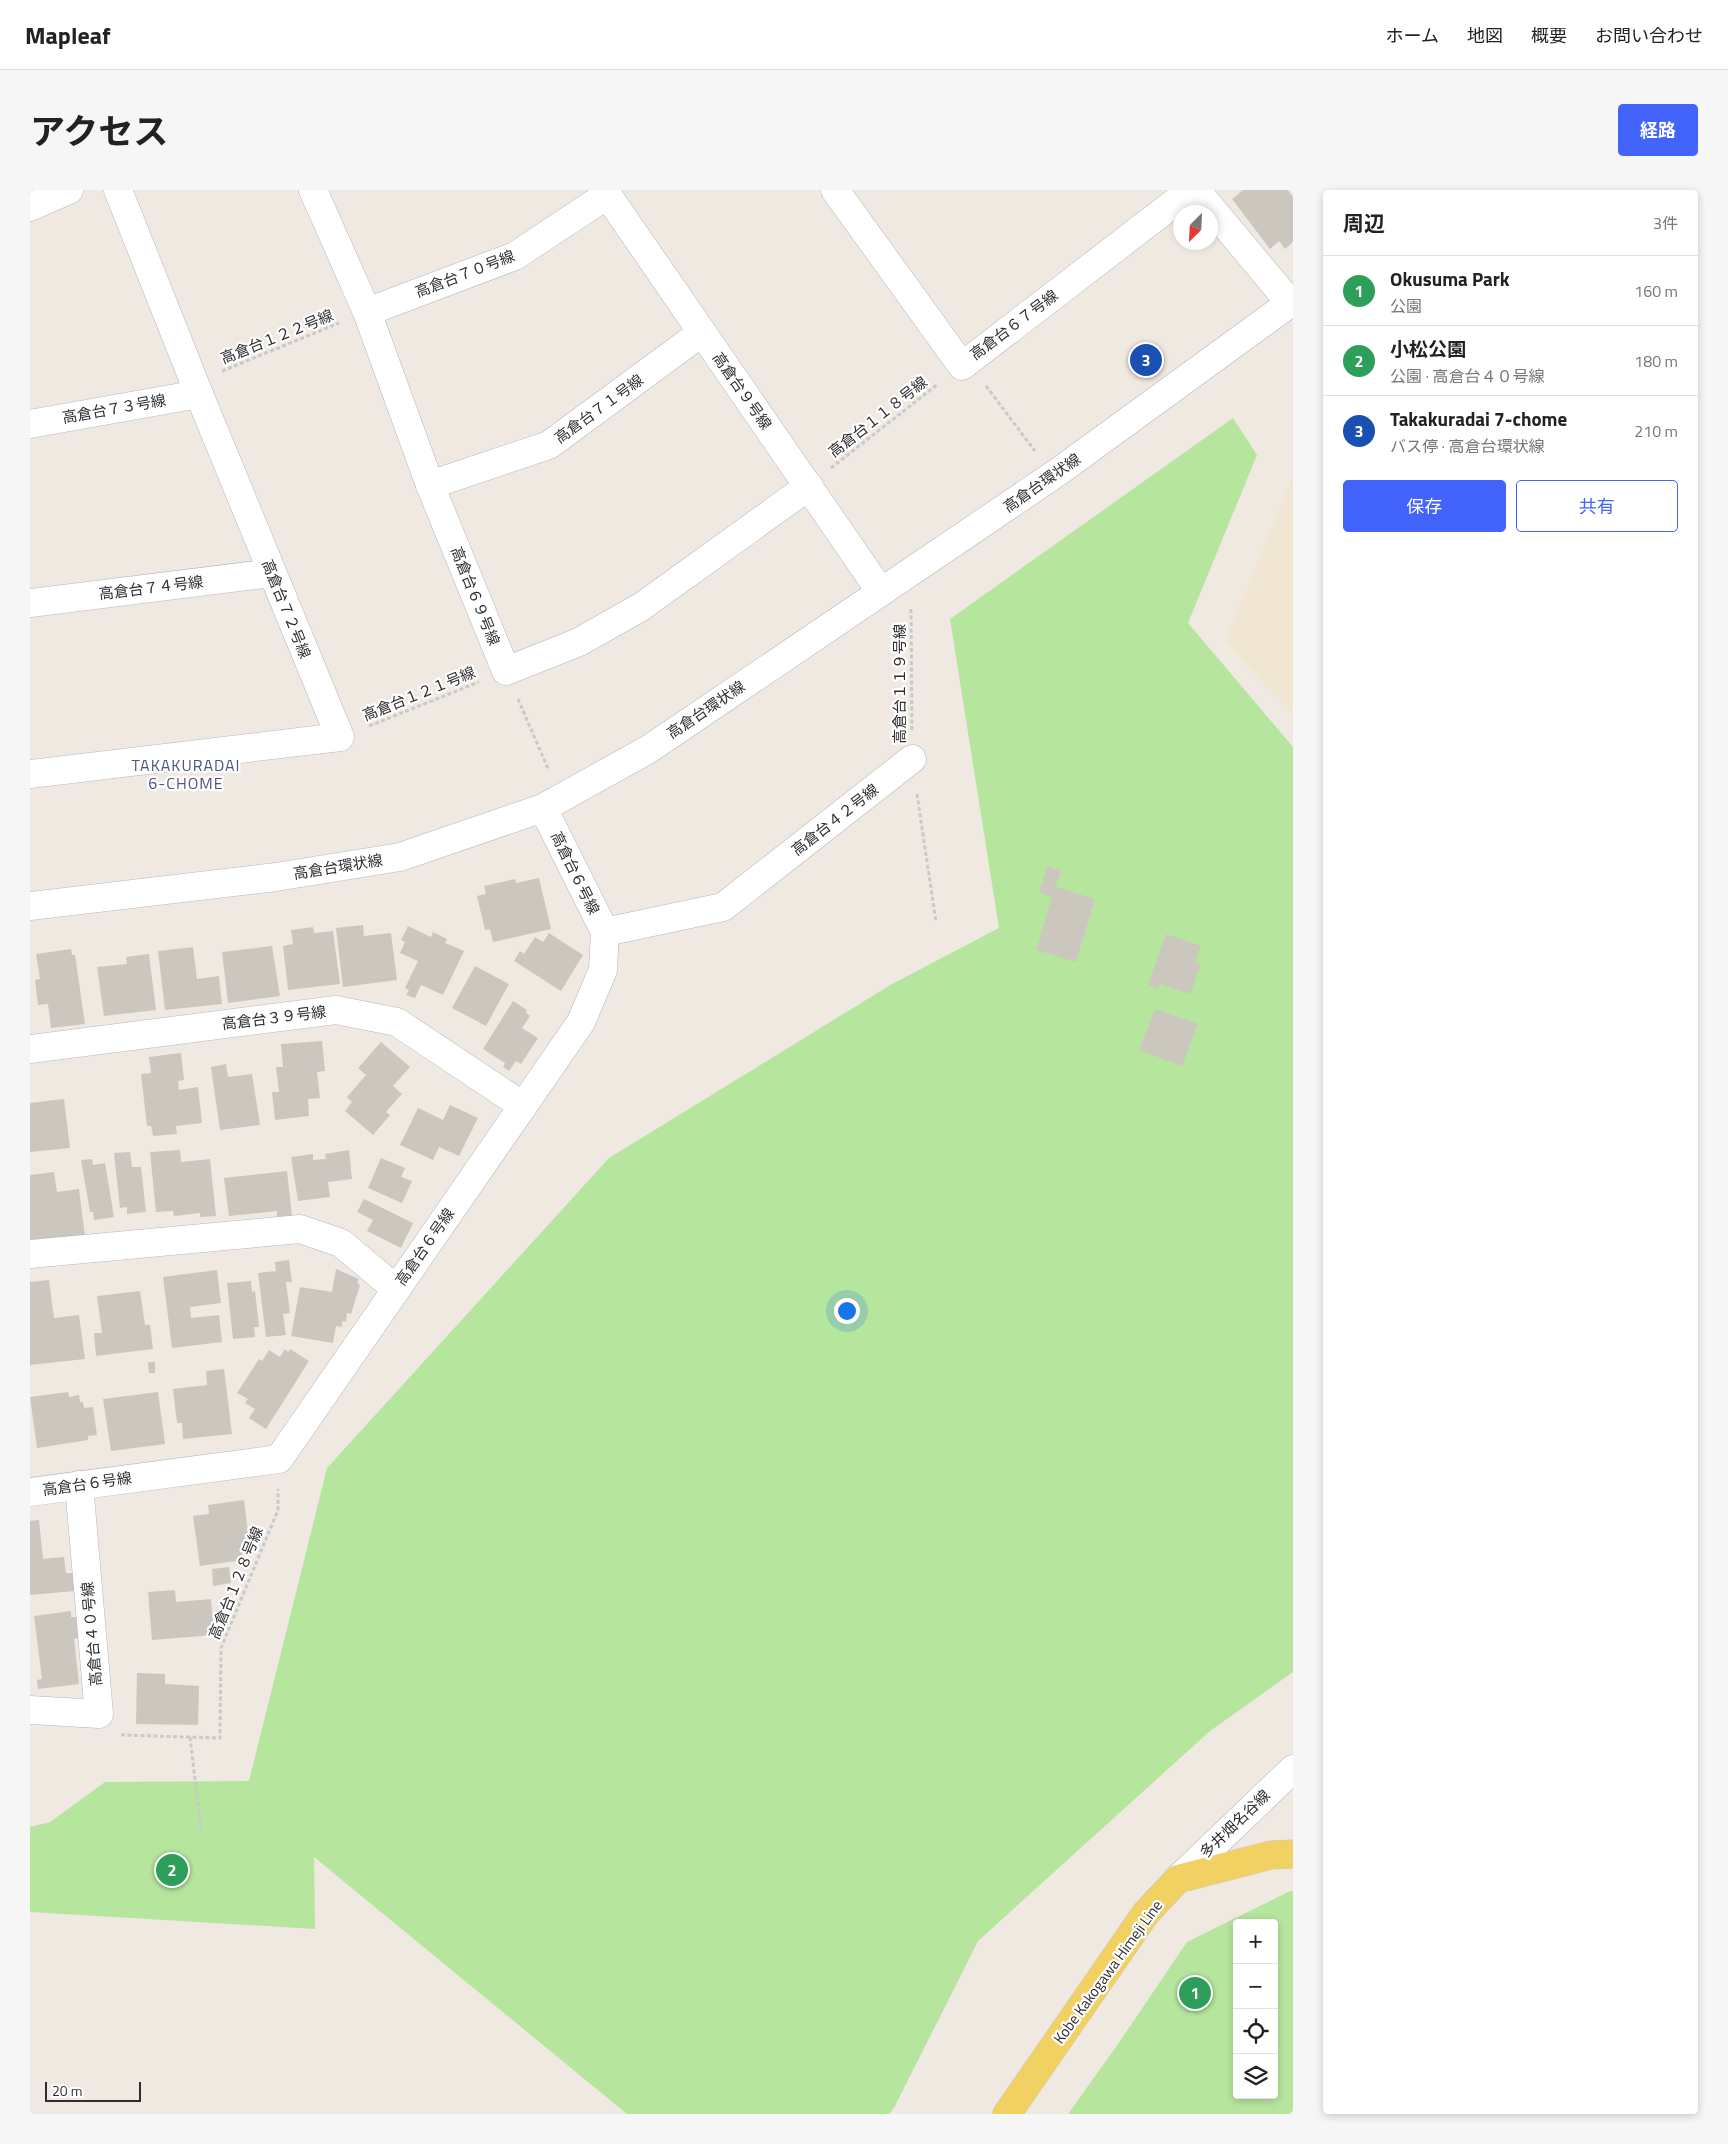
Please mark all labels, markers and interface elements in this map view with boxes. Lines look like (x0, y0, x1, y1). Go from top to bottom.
text: Mapleaf (25, 17, 110, 53)
text: ホーム (1386, 22, 1439, 49)
text: 地図 (1467, 22, 1503, 49)
text: 概要 (1531, 22, 1567, 49)
text: お問い合わせ (1595, 22, 1703, 49)
text: アクセス (30, 104, 168, 158)
button: 経路 (1618, 104, 1698, 156)
north arrow (1173, 205, 1218, 250)
text: 周辺 (1343, 207, 1385, 239)
text: 3件 (1653, 211, 1678, 235)
street label: 高倉台７０号線 (412, 244, 518, 303)
text: Okusuma Park (1390, 264, 1510, 293)
text: 1 (1355, 279, 1363, 303)
text: 160 m (1634, 279, 1678, 303)
street label: 高倉台６７号線 (965, 284, 1063, 365)
text: 公園 (1390, 294, 1422, 318)
street label: 高倉台１２２号線 (217, 303, 337, 370)
text: 小松公園 (1390, 334, 1466, 363)
pin: 3 (1130, 341, 1162, 379)
street label: 高倉台９号線 (707, 347, 778, 434)
text: 2 (1355, 349, 1363, 373)
text: 180 m (1634, 349, 1678, 373)
text: 公園 · 高倉台４０号線 (1390, 364, 1545, 388)
street label: 高倉台７１号線 (549, 368, 648, 449)
street label: 高倉台１１８号線 (823, 371, 932, 463)
street label: 高倉台７３号線 (60, 388, 168, 429)
text: Takakuradai 7-chome (1390, 404, 1567, 433)
text: 3 (1355, 419, 1363, 443)
text: 210 m (1634, 419, 1678, 443)
text: バス停 · 高倉台環状線 (1390, 434, 1545, 458)
street label: 高倉台環状線 (998, 447, 1085, 518)
button: 保存 (1343, 480, 1506, 532)
button: 共有 (1516, 480, 1678, 532)
street label: 高倉台６９号線 (445, 543, 506, 649)
street label: 高倉台７２号線 (256, 556, 317, 662)
street label: 高倉台７４号線 (97, 570, 204, 605)
street label: 高倉台１１９号線 (888, 624, 911, 744)
street label: 高倉台１２１号線 (359, 660, 479, 727)
street label: 高倉台環状線 (662, 675, 749, 744)
district label: TAKAKURADAI 6-CHOME (131, 753, 241, 795)
street label: 高倉台４２号線 (786, 778, 883, 861)
street label: 高倉台６号線 (545, 827, 606, 918)
street label: 高倉台環状線 (292, 848, 384, 885)
street label: 高倉台３９号線 (220, 1000, 327, 1035)
street label: 高倉台６号線 (389, 1203, 460, 1290)
your location (834, 1298, 860, 1324)
street label: 高倉台６号線 (41, 1466, 133, 1501)
street label: 高倉台１２８号線 (202, 1523, 269, 1643)
street label: 高倉台４０号線 (75, 1581, 108, 1687)
street label: 多井畑名谷線 (1194, 1784, 1275, 1863)
pin: 2 (156, 1851, 188, 1889)
street label: Kobe Kakogawa Himeji Line (1047, 1895, 1168, 2048)
map controls (1233, 1919, 1278, 2099)
button: + (1233, 1919, 1278, 1964)
button: − (1233, 1964, 1278, 2009)
pin: 1 (1179, 1974, 1211, 2012)
button: locate (1233, 2009, 1278, 2054)
button: layers (1233, 2054, 1278, 2099)
scale bar (45, 2079, 141, 2102)
text: 20 m (52, 2080, 82, 2101)

